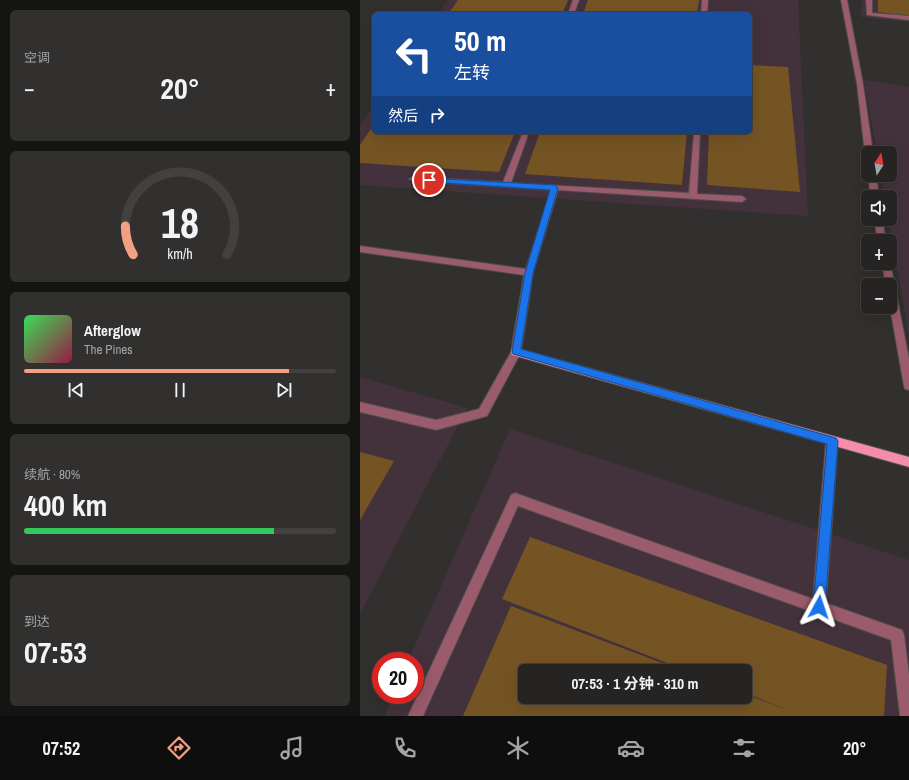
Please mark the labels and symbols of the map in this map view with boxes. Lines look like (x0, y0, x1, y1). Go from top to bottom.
north arrow (861, 146, 897, 182)
pin (412, 163, 446, 197)
position arrow (798, 586, 840, 628)
speed limit sign: 20 (372, 652, 424, 704)

